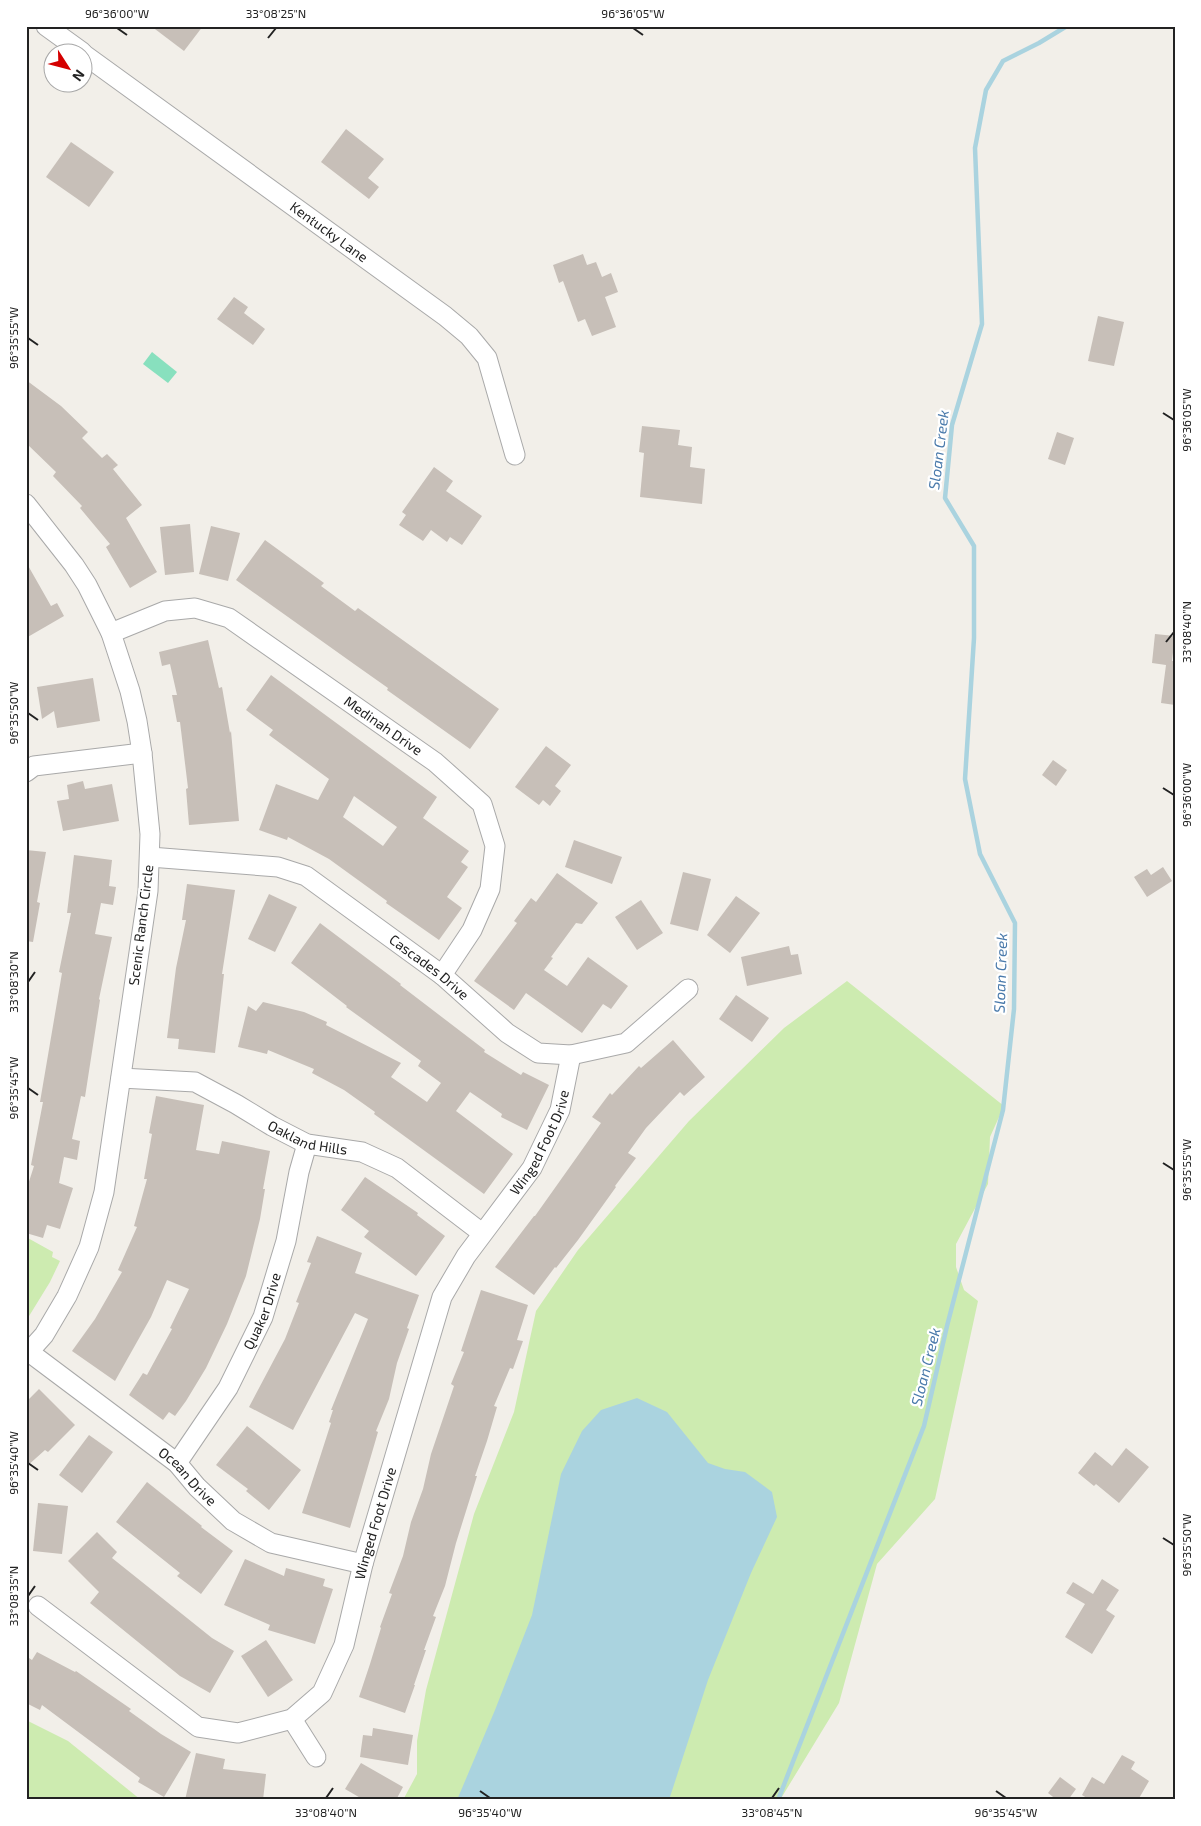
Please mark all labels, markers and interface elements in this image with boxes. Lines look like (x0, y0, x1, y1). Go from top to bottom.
text: 96°36'00"W (85, 6, 149, 20)
text: 33°08'25"N (246, 6, 306, 20)
text: 96°36'05"W (601, 6, 665, 20)
north arrow (42, 42, 92, 92)
text: N (69, 67, 89, 85)
street label: Kentucky Lane (287, 198, 371, 265)
text: 96°35'55"W (6, 307, 20, 369)
text: 96°36'05"W (1179, 388, 1193, 452)
water label: Sloan Creek (924, 409, 952, 491)
text: 33°08'40"N (1179, 601, 1193, 663)
text: 96°35'50"W (6, 682, 20, 744)
street label: Medinah Drive (341, 692, 426, 759)
text: 96°36'00"W (1179, 763, 1193, 827)
street label: Scenic Ranch Circle (125, 864, 156, 986)
street label: Cascades Drive (386, 931, 473, 1003)
water label: Sloan Creek (990, 932, 1010, 1013)
text: 33°08'30"N (6, 951, 20, 1013)
text: 96°35'45"W (6, 1057, 20, 1119)
street label: Winged Foot Drive (506, 1088, 572, 1198)
street label: Oakland Hills (265, 1116, 349, 1158)
text: 96°35'55"W (1179, 1139, 1193, 1201)
street label: Quaker Drive (239, 1271, 284, 1352)
water label: Sloan Creek (907, 1326, 943, 1408)
text: 96°35'40"W (6, 1431, 20, 1495)
street label: Ocean Drive (155, 1443, 220, 1509)
street label: Winged Foot Drive (351, 1465, 399, 1581)
text: 96°35'50"W (1179, 1514, 1193, 1576)
text: 33°08'35"N (6, 1566, 20, 1626)
text: 33°08'40"N (295, 1805, 357, 1819)
text: 96°35'40"W (458, 1805, 522, 1819)
text: 33°08'45"N (742, 1805, 803, 1819)
text: 96°35'45"W (975, 1805, 1037, 1819)

